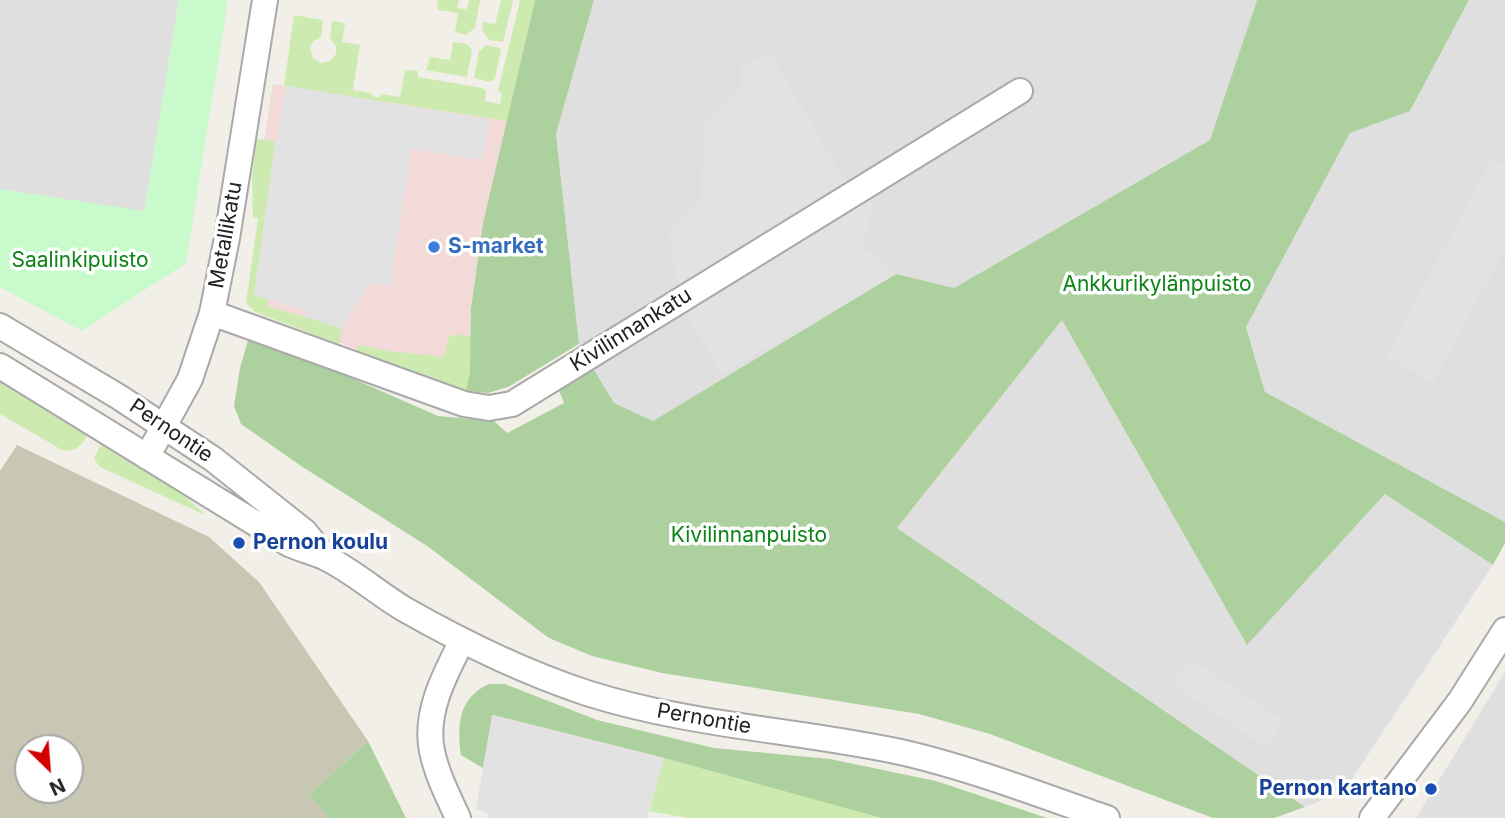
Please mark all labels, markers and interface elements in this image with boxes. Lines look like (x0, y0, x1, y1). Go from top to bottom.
street label: Metallikatu (204, 180, 248, 290)
place label: S-market (448, 234, 544, 260)
marker: S-market (426, 239, 442, 255)
park label: Saalinkipuisto (12, 248, 148, 274)
park label: Ankkurikylänpuisto (1062, 272, 1252, 298)
street label: Kivilinnankatu (566, 283, 696, 377)
street label: Pernontie (124, 394, 218, 468)
park label: Kivilinnanpuisto (671, 523, 827, 549)
place label: Pernon koulu (253, 530, 388, 556)
marker: Pernon koulu (231, 535, 247, 551)
street label: Pernontie (655, 698, 753, 740)
north arrow (14, 734, 84, 804)
text: N (46, 773, 69, 800)
place label: Pernon kartano (1259, 776, 1417, 802)
marker: Pernon kartano (1423, 781, 1439, 797)

